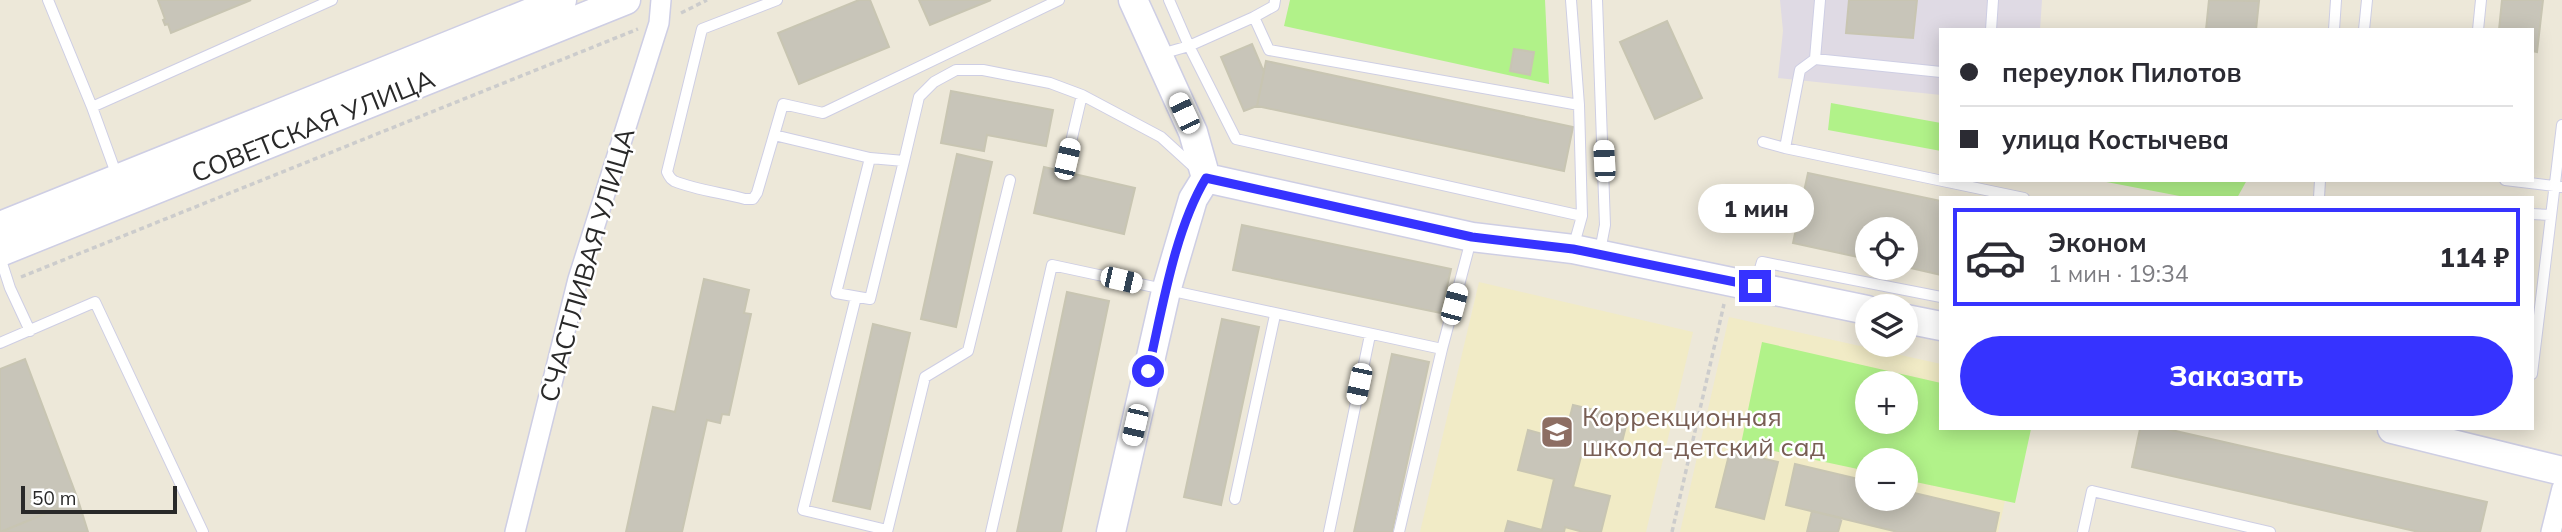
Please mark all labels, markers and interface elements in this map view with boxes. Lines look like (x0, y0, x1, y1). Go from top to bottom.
text: переулок Пилотов (2002, 56, 2242, 89)
street label: СОВЕТСКАЯ УЛИЦА (186, 62, 439, 189)
car (1166, 90, 1203, 136)
text: улица Костычева (2002, 123, 2229, 156)
street label: СЧАСТЛИВАЯ УЛИЦА (532, 124, 641, 406)
car (1053, 136, 1082, 182)
car (1593, 139, 1616, 183)
callout: 1 мин (1697, 184, 1813, 233)
text: 1 мин (1723, 194, 1789, 223)
map controls (1855, 217, 1918, 511)
button: locate (1855, 217, 1918, 280)
icon: car (1964, 226, 2027, 289)
text: Эконом (2048, 226, 2147, 259)
text: 114 ₽ (2439, 241, 2509, 274)
text: 1 мин · 19:34 (2048, 259, 2188, 288)
car (1099, 265, 1144, 295)
route end (1739, 270, 1771, 302)
car (1439, 281, 1470, 327)
button: layers (1855, 294, 1918, 357)
button: Заказать (1960, 336, 2513, 416)
route start (1132, 355, 1164, 387)
car (1345, 361, 1374, 407)
button: + (1855, 371, 1918, 434)
place label: Коррекционная школа-детский сад (1582, 400, 1826, 463)
car (1121, 402, 1150, 448)
school or university icon: Коррекционная школа-детский сад (1538, 413, 1576, 451)
button: − (1855, 448, 1918, 511)
scale bar (21, 483, 177, 515)
text: 50 m (32, 486, 76, 510)

